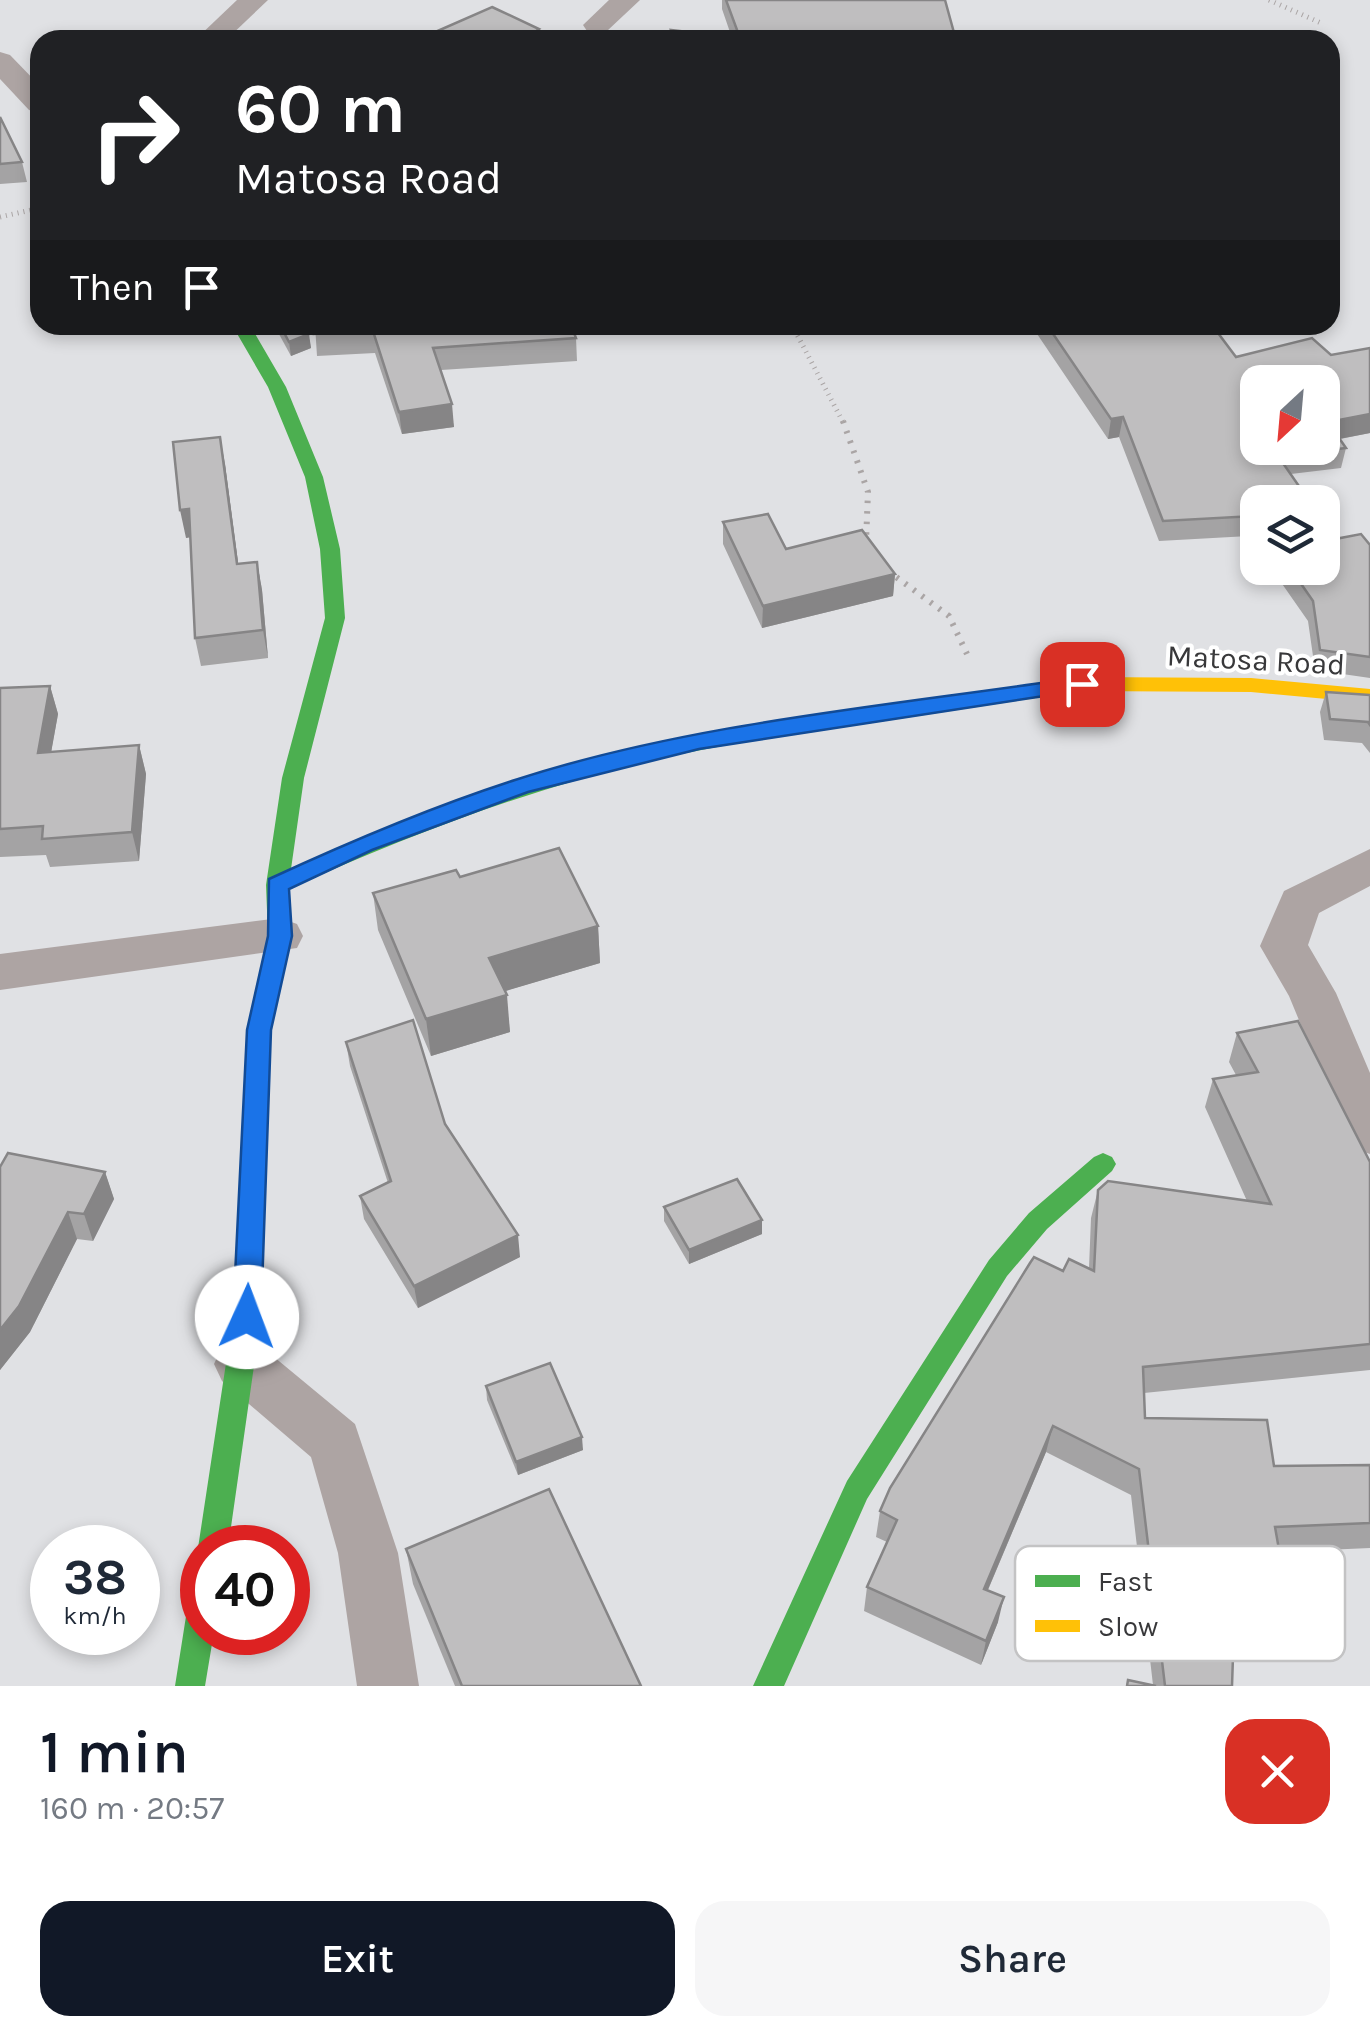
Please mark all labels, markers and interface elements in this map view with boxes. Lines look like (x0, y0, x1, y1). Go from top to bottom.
text: 60 m (235, 68, 406, 150)
icon: right (70, 70, 200, 200)
text: Matosa Road (235, 152, 502, 204)
icon: arrive (174, 260, 229, 315)
text: Then (70, 265, 154, 310)
north arrow (1240, 365, 1340, 465)
map controls (1240, 365, 1340, 585)
button: layers (1240, 485, 1340, 585)
street label: Matosa Road (1166, 637, 1346, 683)
pin (1040, 642, 1125, 727)
icon: arrive (1055, 657, 1110, 712)
position arrow (195, 1265, 299, 1369)
speed limit sign: 40 (180, 1525, 310, 1655)
legend (1015, 1546, 1345, 1661)
text: 38 (63, 1548, 127, 1607)
text: Fast (1098, 1565, 1153, 1598)
text: km/h (63, 1601, 127, 1630)
text: Slow (1098, 1610, 1158, 1643)
text: 1 min (40, 1717, 189, 1787)
button: close (1225, 1719, 1330, 1824)
text: 160 m · 20:57 (40, 1790, 224, 1827)
button: Exit (40, 1901, 675, 2016)
button: Share (695, 1901, 1330, 2016)

